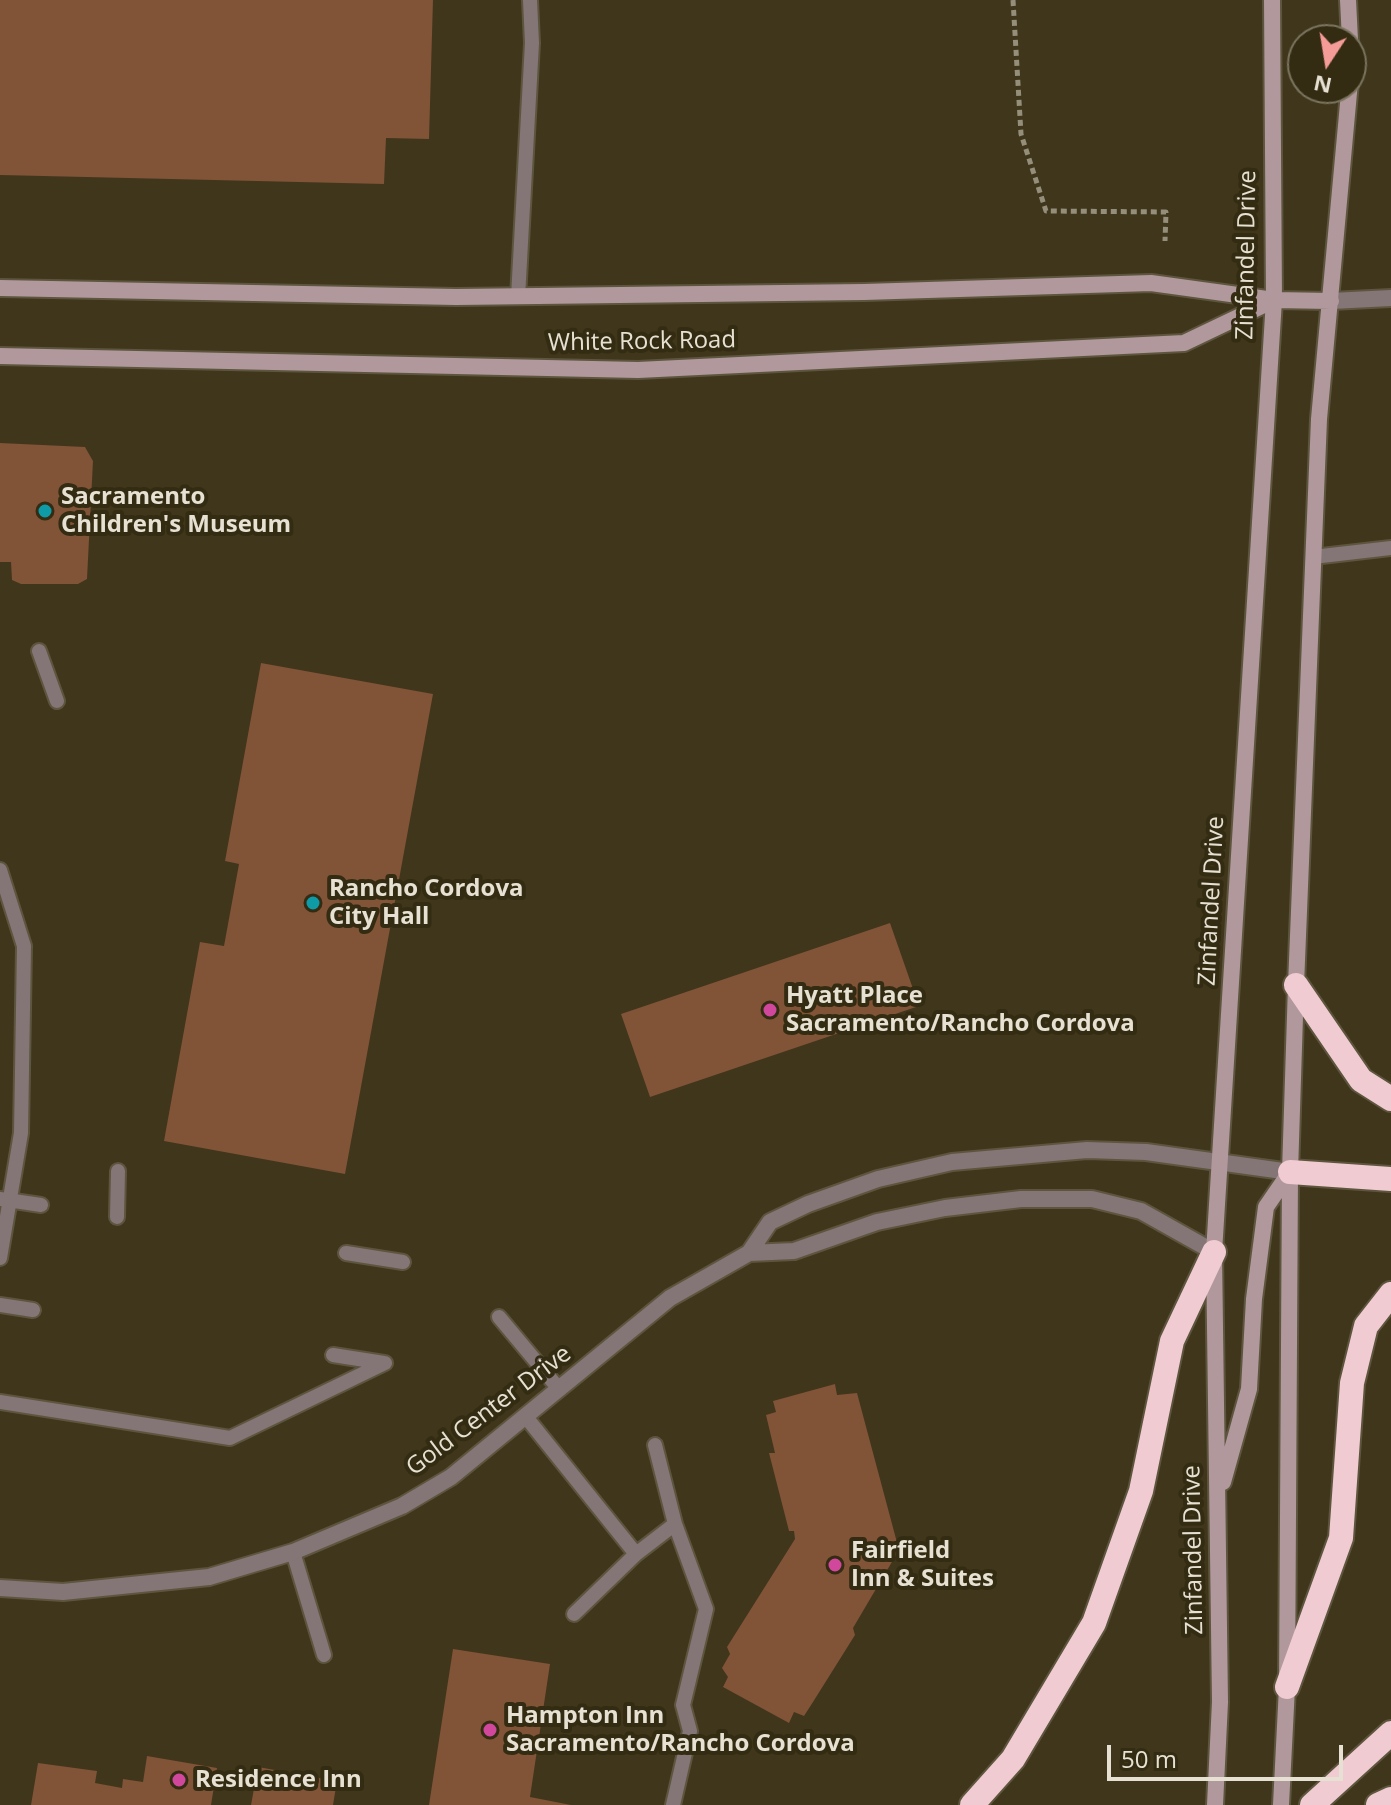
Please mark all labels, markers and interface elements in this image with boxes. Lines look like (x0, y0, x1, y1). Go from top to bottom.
north arrow (1287, 24, 1367, 104)
text: N (1311, 69, 1334, 102)
street label: Zinfandel Drive (1231, 170, 1263, 340)
street label: White Rock Road (548, 326, 736, 358)
place label: Sacramento Children's Museum (61, 483, 291, 539)
marker: Sacramento Children's Museum (36, 502, 54, 520)
street label: Zinfandel Drive (1193, 815, 1231, 987)
place label: Rancho Cordova City Hall (329, 875, 524, 931)
marker: Rancho Cordova City Hall (304, 894, 322, 912)
place label: Hyatt Place Sacramento/Rancho Cordova (786, 982, 1135, 1038)
marker: Hyatt Place Sacramento/Rancho Cordova (761, 1001, 779, 1019)
street label: Gold Center Drive (401, 1340, 577, 1482)
street label: Zinfandel Drive (1178, 1465, 1210, 1635)
place label: Fairfield Inn & Suites (851, 1537, 994, 1593)
marker: Fairfield Inn & Suites (826, 1556, 844, 1574)
place label: Hampton Inn Sacramento/Rancho Cordova (506, 1702, 855, 1758)
marker: Hampton Inn Sacramento/Rancho Cordova (481, 1721, 499, 1739)
scale bar (1111, 1729, 1347, 1779)
text: 50 m (1121, 1742, 1177, 1775)
place label: Residence Inn (195, 1766, 362, 1794)
marker: Residence Inn (170, 1771, 188, 1789)

